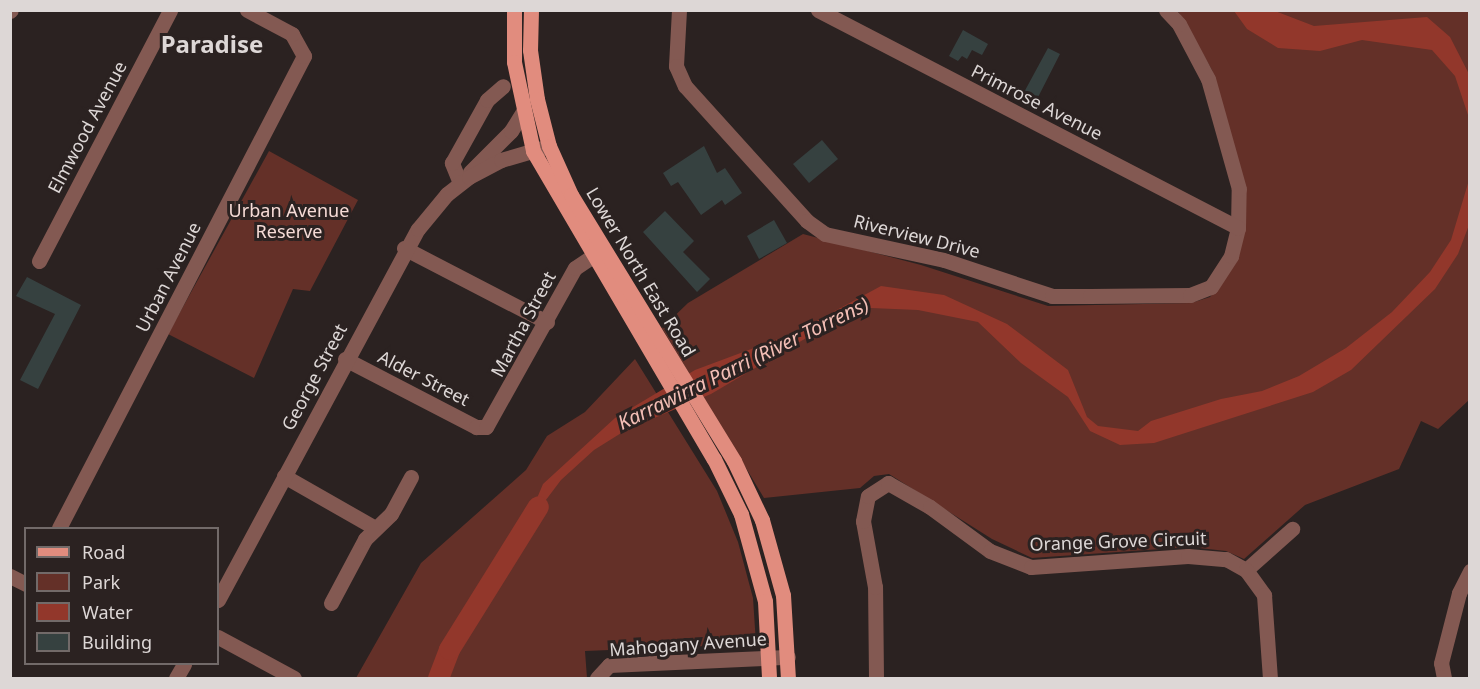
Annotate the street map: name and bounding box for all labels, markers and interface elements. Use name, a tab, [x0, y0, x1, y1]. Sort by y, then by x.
district label: Paradise	[161, 30, 263, 58]
street label: Elmwood Avenue	[43, 57, 131, 197]
street label: Primrose Avenue	[968, 60, 1106, 144]
street label: Lower North East Road	[582, 183, 700, 361]
park label: Urban Avenue Reserve	[229, 200, 349, 242]
street label: Riverview Drive	[852, 210, 982, 262]
street label: Urban Avenue	[131, 218, 205, 336]
street label: Martha Street	[486, 267, 560, 381]
water label: Karrawirra Parri (River Torrens)	[613, 292, 873, 434]
street label: George Street	[277, 320, 351, 434]
street label: Alder Street	[375, 346, 473, 410]
legend	[24, 527, 219, 665]
street label: Orange Grove Circuit	[1029, 527, 1207, 555]
text: Road	[82, 540, 125, 564]
text: Park	[82, 570, 120, 594]
text: Water	[82, 600, 133, 624]
street label: Mahogany Avenue	[609, 628, 767, 660]
text: Building	[82, 630, 152, 654]

